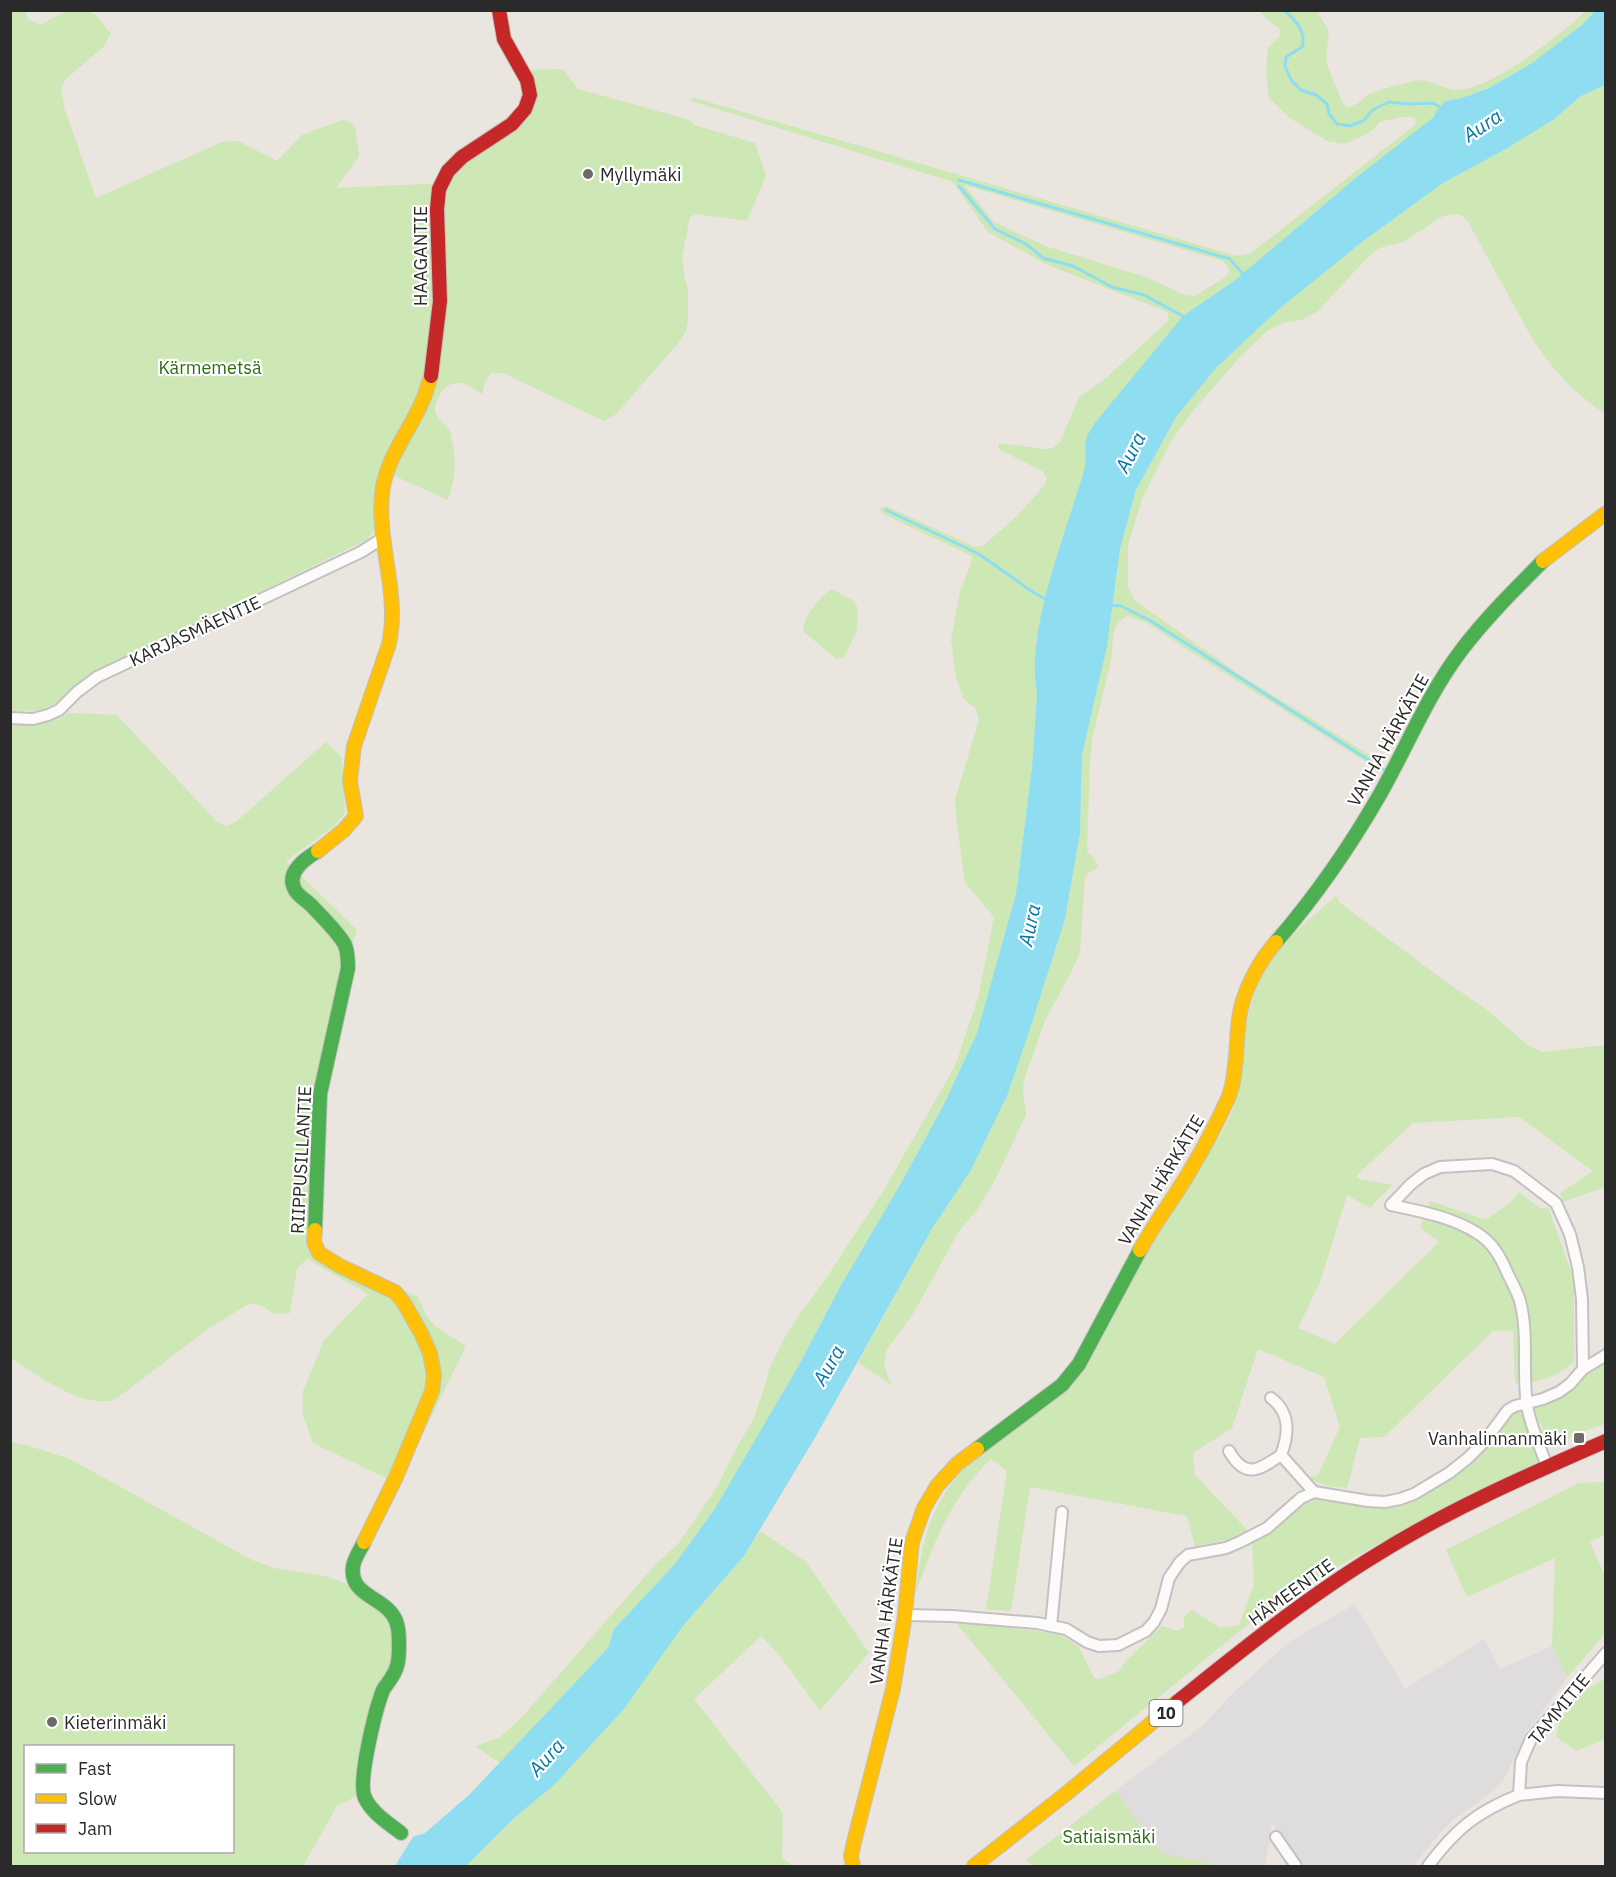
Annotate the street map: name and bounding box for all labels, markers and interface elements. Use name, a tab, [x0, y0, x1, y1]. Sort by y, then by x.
water label: Aura	[1456, 102, 1507, 149]
place label: Myllymäki	[600, 163, 681, 186]
marker: Myllymäki	[581, 167, 595, 181]
street label: HAAGANTIE	[409, 206, 432, 306]
park label: Kärmemetsä	[158, 356, 262, 379]
water label: Aura	[1108, 427, 1152, 478]
street label: KARJASMÄENTIE	[126, 590, 264, 672]
street label: VANHA HÄRKÄTIE	[1342, 670, 1434, 810]
water label: Aura	[1011, 902, 1047, 949]
street label: RIIPPUSILLANTIE	[286, 1085, 316, 1235]
street label: VANHA HÄRKÄTIE	[1113, 1110, 1209, 1250]
water label: Aura	[805, 1340, 850, 1391]
place label: Vanhalinnanmäki	[1428, 1427, 1567, 1450]
marker: Vanhalinnanmäki	[1572, 1431, 1586, 1445]
street label: VANHA HÄRKÄTIE	[864, 1536, 908, 1686]
street label: HÄMEENTIE	[1244, 1553, 1338, 1631]
street label: TAMMITIE	[1523, 1669, 1595, 1749]
road number: 10	[1150, 1700, 1182, 1726]
place label: Kieterinmäki	[64, 1711, 167, 1734]
marker: Kieterinmäki	[45, 1715, 59, 1729]
water label: Aura	[521, 1732, 570, 1782]
legend	[24, 1745, 234, 1853]
text: Fast	[78, 1757, 112, 1780]
text: Slow	[78, 1787, 117, 1810]
text: Jam	[78, 1817, 113, 1840]
park label: Satiaismäki	[1062, 1825, 1156, 1848]

